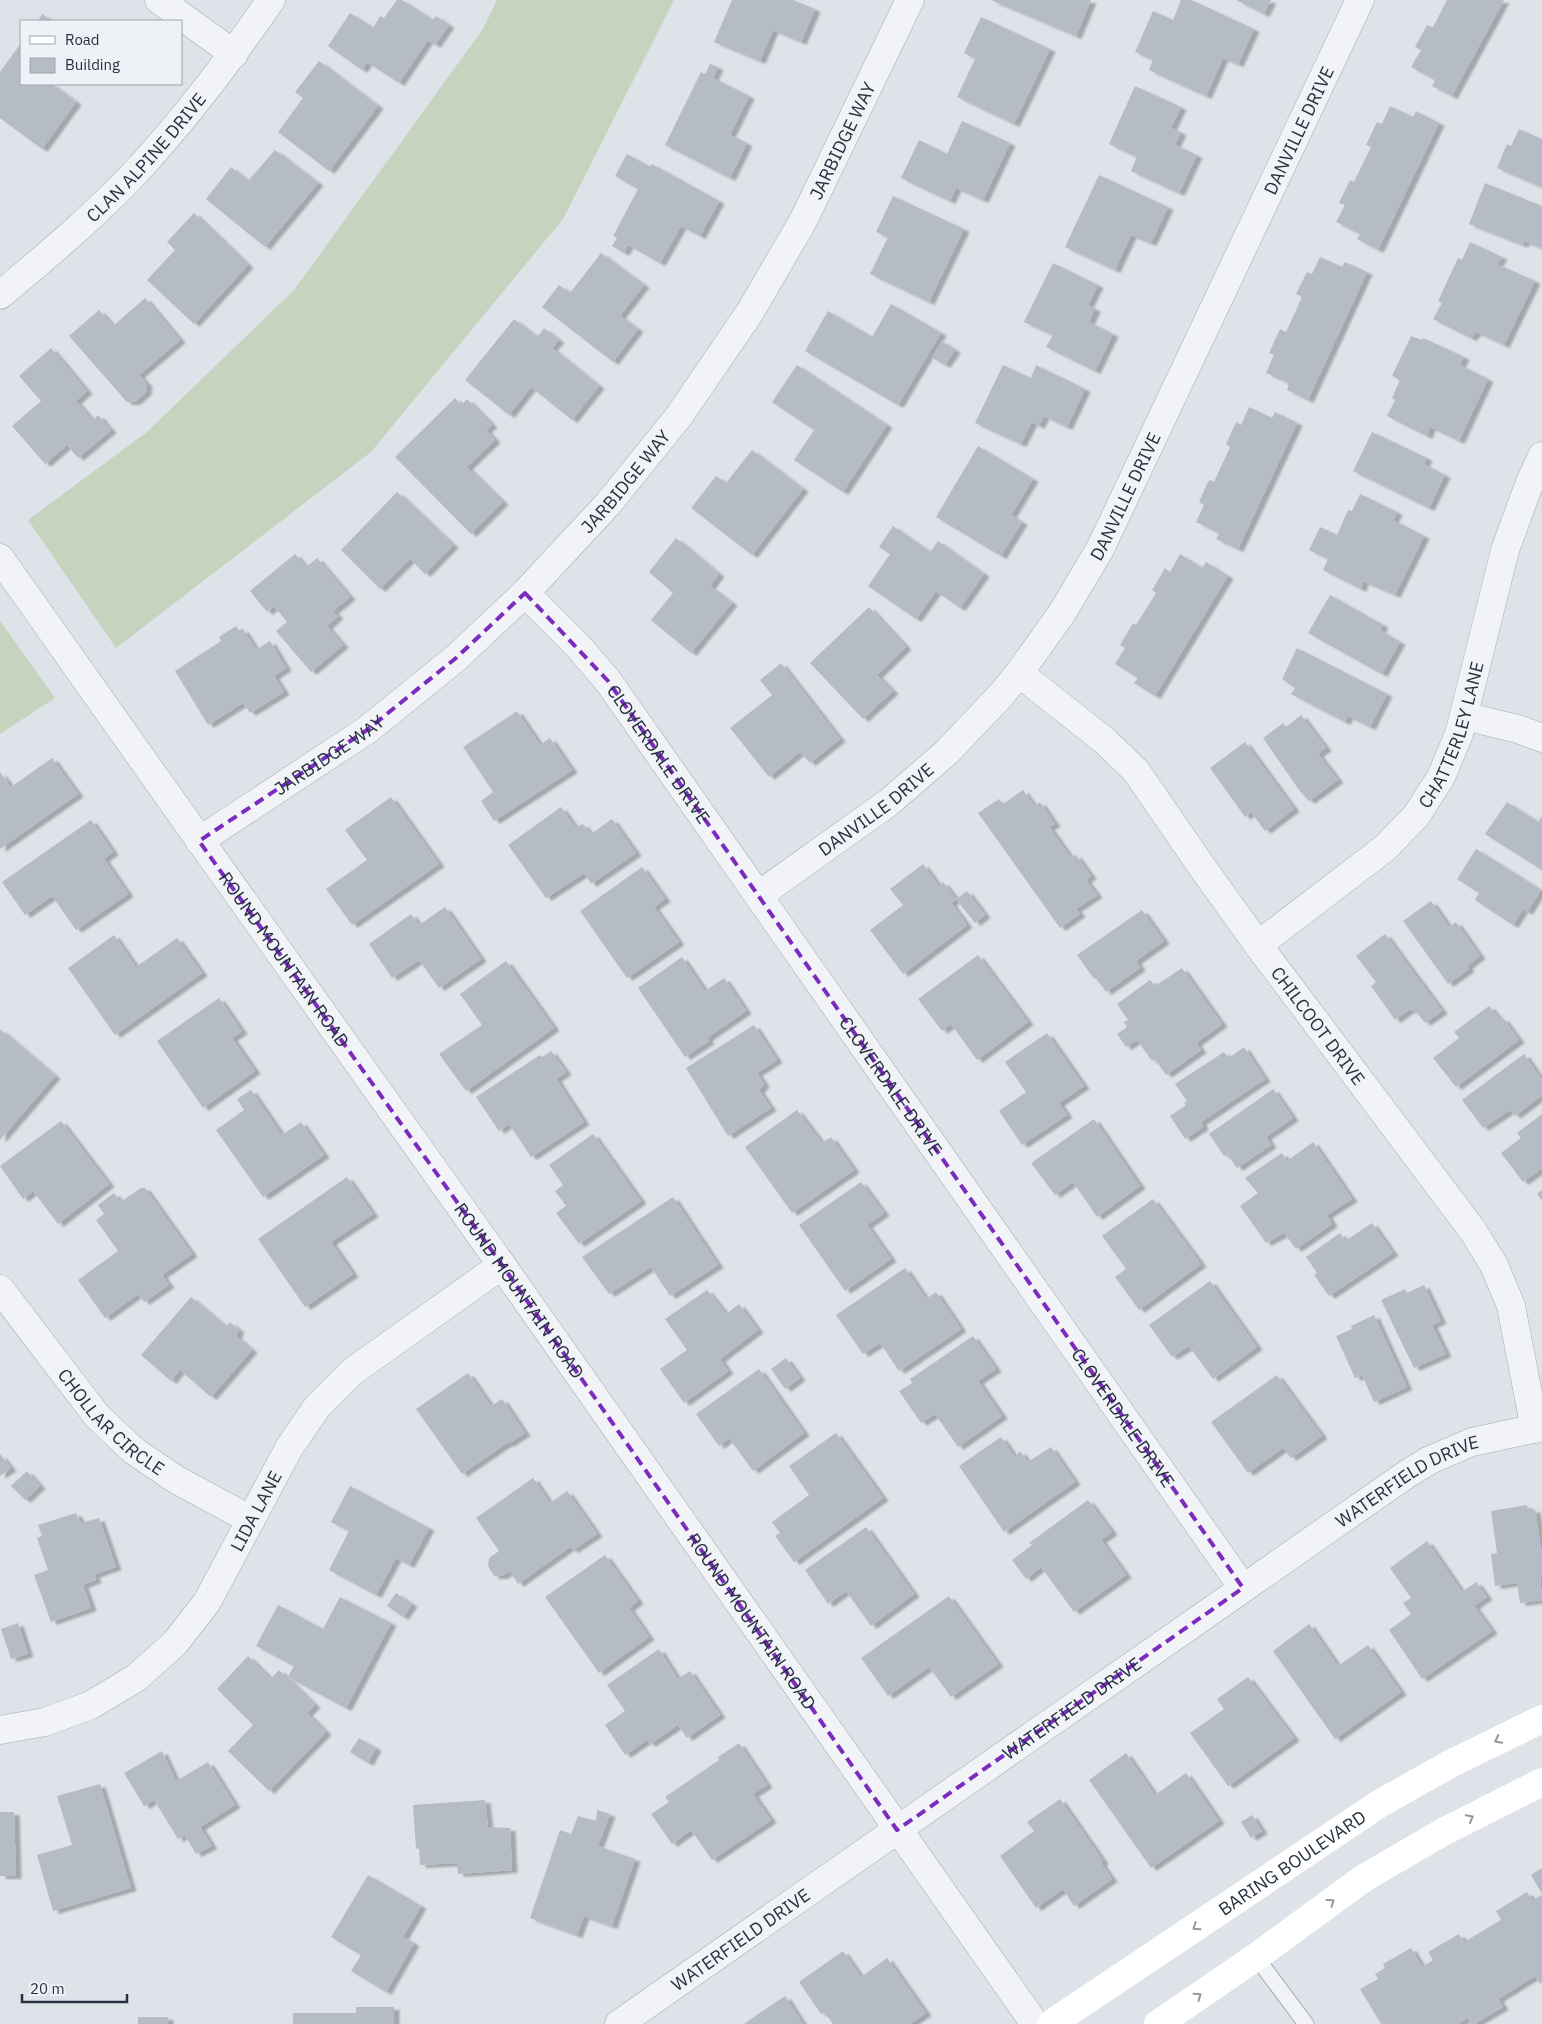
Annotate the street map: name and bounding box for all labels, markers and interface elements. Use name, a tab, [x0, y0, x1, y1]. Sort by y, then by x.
legend	[20, 20, 182, 85]
text: Road	[65, 30, 100, 49]
text: Building	[65, 55, 120, 74]
street label: DANVILLE DRIVE	[1258, 62, 1339, 198]
street label: JARBIDGE WAY	[804, 78, 880, 203]
street label: CLAN ALPINE DRIVE	[81, 88, 211, 227]
street label: JARBIDGE WAY	[576, 425, 675, 538]
street label: DANVILLE DRIVE	[1084, 428, 1165, 565]
street label: CHATTERLEY LANE	[1413, 659, 1488, 812]
street label: CLOVERDALE DRIVE	[602, 680, 716, 828]
street label: JARBIDGE WAY	[270, 709, 389, 800]
street label: DANVILLE DRIVE	[814, 758, 938, 861]
street label: ROUND MOUNTAIN ROAD	[214, 867, 355, 1051]
street label: CHILCOOT DRIVE	[1266, 962, 1371, 1089]
street label: CLOVERDALE DRIVE	[835, 1012, 948, 1160]
street label: ROUND MOUNTAIN ROAD	[450, 1198, 590, 1383]
street label: CLOVERDALE DRIVE	[1067, 1343, 1180, 1491]
street label: CHOLLAR CIRCLE	[53, 1364, 169, 1480]
street label: WATERFIELD DRIVE	[1331, 1429, 1481, 1532]
street label: LIDA LANE	[225, 1466, 286, 1555]
street label: ROUND MOUNTAIN ROAD	[682, 1528, 821, 1714]
street label: WATERFIELD DRIVE	[998, 1652, 1146, 1764]
one-way arrow	[1494, 1734, 1503, 1744]
street label: BARING BOULEVARD	[1214, 1805, 1370, 1920]
one-way arrow	[1464, 1814, 1473, 1824]
street label: WATERFIELD DRIVE	[667, 1883, 814, 1996]
one-way arrow	[1325, 1899, 1335, 1908]
one-way arrow	[1193, 1920, 1202, 1930]
scale bar	[22, 1972, 128, 2004]
text: 20 m	[30, 1979, 65, 1998]
one-way arrow	[1193, 1993, 1202, 2002]

